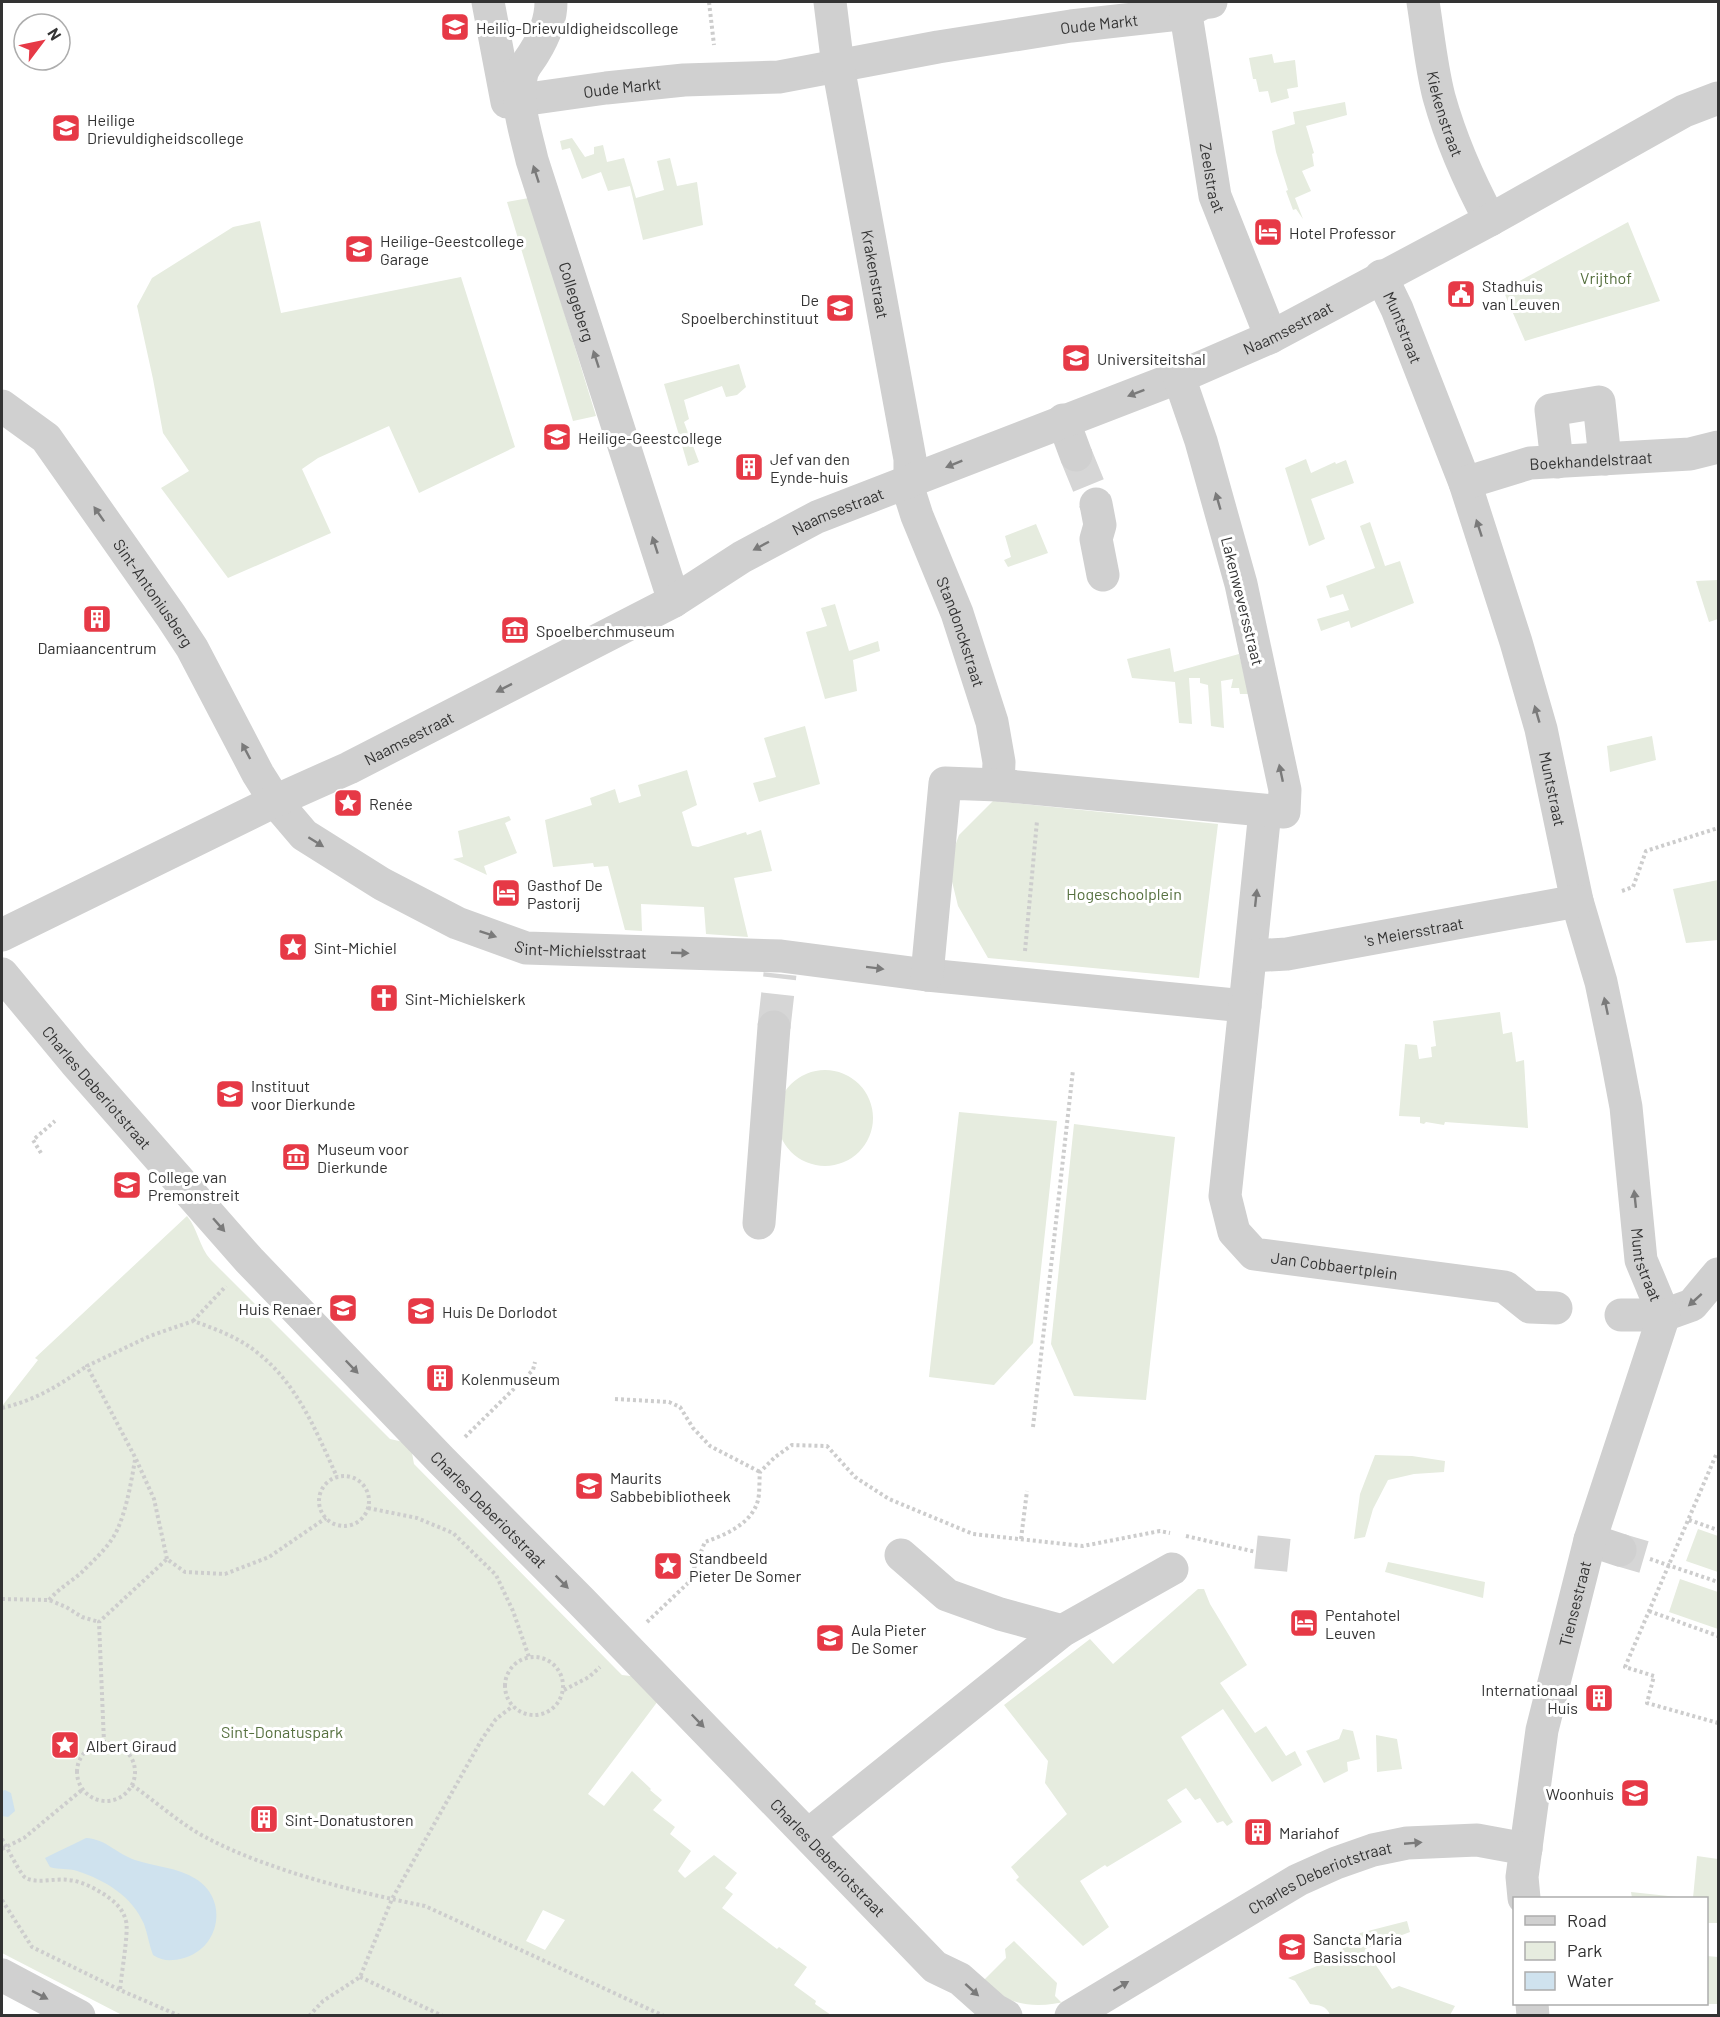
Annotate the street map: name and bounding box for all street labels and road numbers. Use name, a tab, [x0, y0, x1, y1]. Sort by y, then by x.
street label: Oude Markt	[1059, 9, 1139, 37]
street label: Kiekenstraat	[1424, 69, 1468, 159]
street label: Oude Markt	[582, 73, 662, 101]
street label: Zeelstraat	[1197, 141, 1230, 215]
street label: Krakenstraat	[859, 228, 894, 320]
street label: Collegeberg	[556, 259, 599, 344]
street label: Muntstraat	[1380, 288, 1427, 366]
street label: Naamsestraat	[1240, 297, 1335, 358]
street label: Boekhandelstraat	[1529, 447, 1653, 473]
street label: Naamsestraat	[788, 483, 886, 538]
street label: Sint-Antoniusberg	[110, 535, 198, 650]
street label: Lakenweversstraat	[1218, 535, 1268, 667]
street label: Standonckstraat	[933, 573, 990, 689]
street label: Naamsestraat	[361, 707, 456, 768]
street label: Muntstraat	[1536, 750, 1571, 828]
street label: 's Meiersstraat	[1363, 912, 1465, 949]
street label: Sint-Michielsstraat	[512, 935, 647, 961]
street label: Charles Deberiotstraat	[39, 1022, 156, 1152]
street label: Muntstraat	[1628, 1227, 1667, 1304]
street label: Jan Cobbaertplein	[1270, 1247, 1399, 1282]
street label: Charles Deberiotstraat	[428, 1447, 551, 1571]
street label: Tiensestraat	[1554, 1559, 1594, 1648]
street label: Charles Deberiotstraat	[767, 1794, 890, 1920]
street label: Charles Deberiotstraat	[1244, 1837, 1393, 1917]

